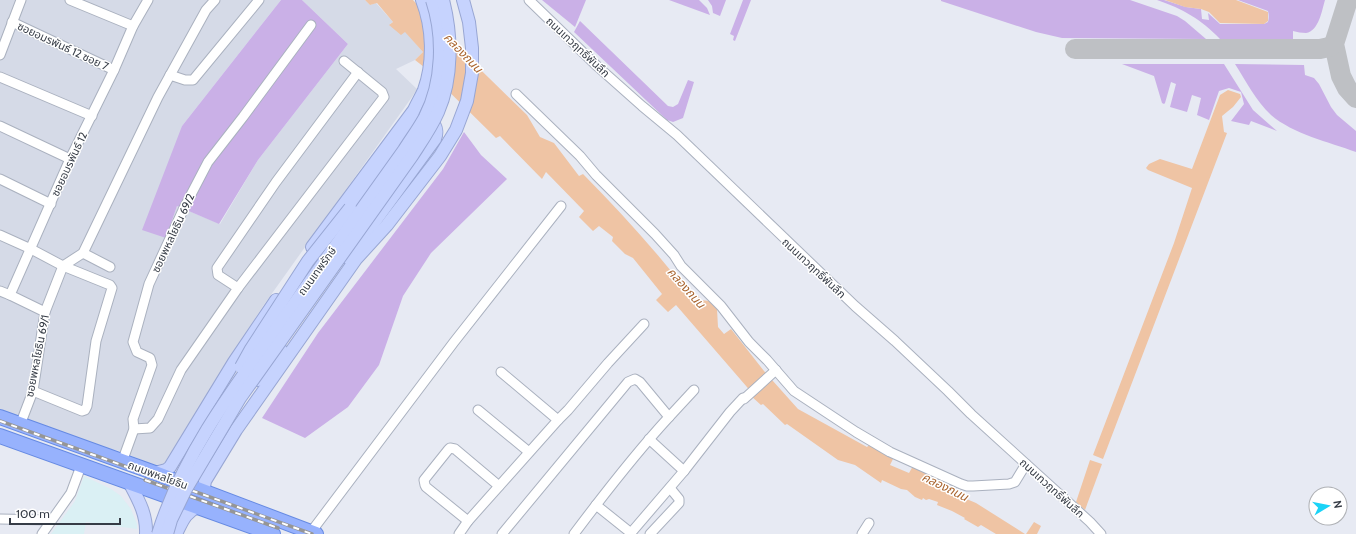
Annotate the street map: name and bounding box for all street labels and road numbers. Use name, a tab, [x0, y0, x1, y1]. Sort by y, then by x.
street label: ถนนเทวฤทธิ์พันลึก	[543, 14, 613, 80]
street label: ซอยอมรพันธ์ 12 ซอย 7	[15, 19, 111, 73]
street label: ซอยอมรพันธ์ 12	[48, 129, 90, 199]
street label: ซอยพหลโยธิน 69/2	[149, 191, 198, 275]
street label: ถนนเทวฤทธิ์พันลึก	[779, 235, 849, 301]
street label: ถนนเทพรักษ์	[295, 244, 339, 298]
street label: ซอยพหลโยธิน 69/1	[22, 314, 52, 398]
street label: ถนนเทวฤทธิ์พันลึก	[1017, 455, 1087, 521]
street label: ถนนพหลโยธิน	[126, 458, 190, 492]

